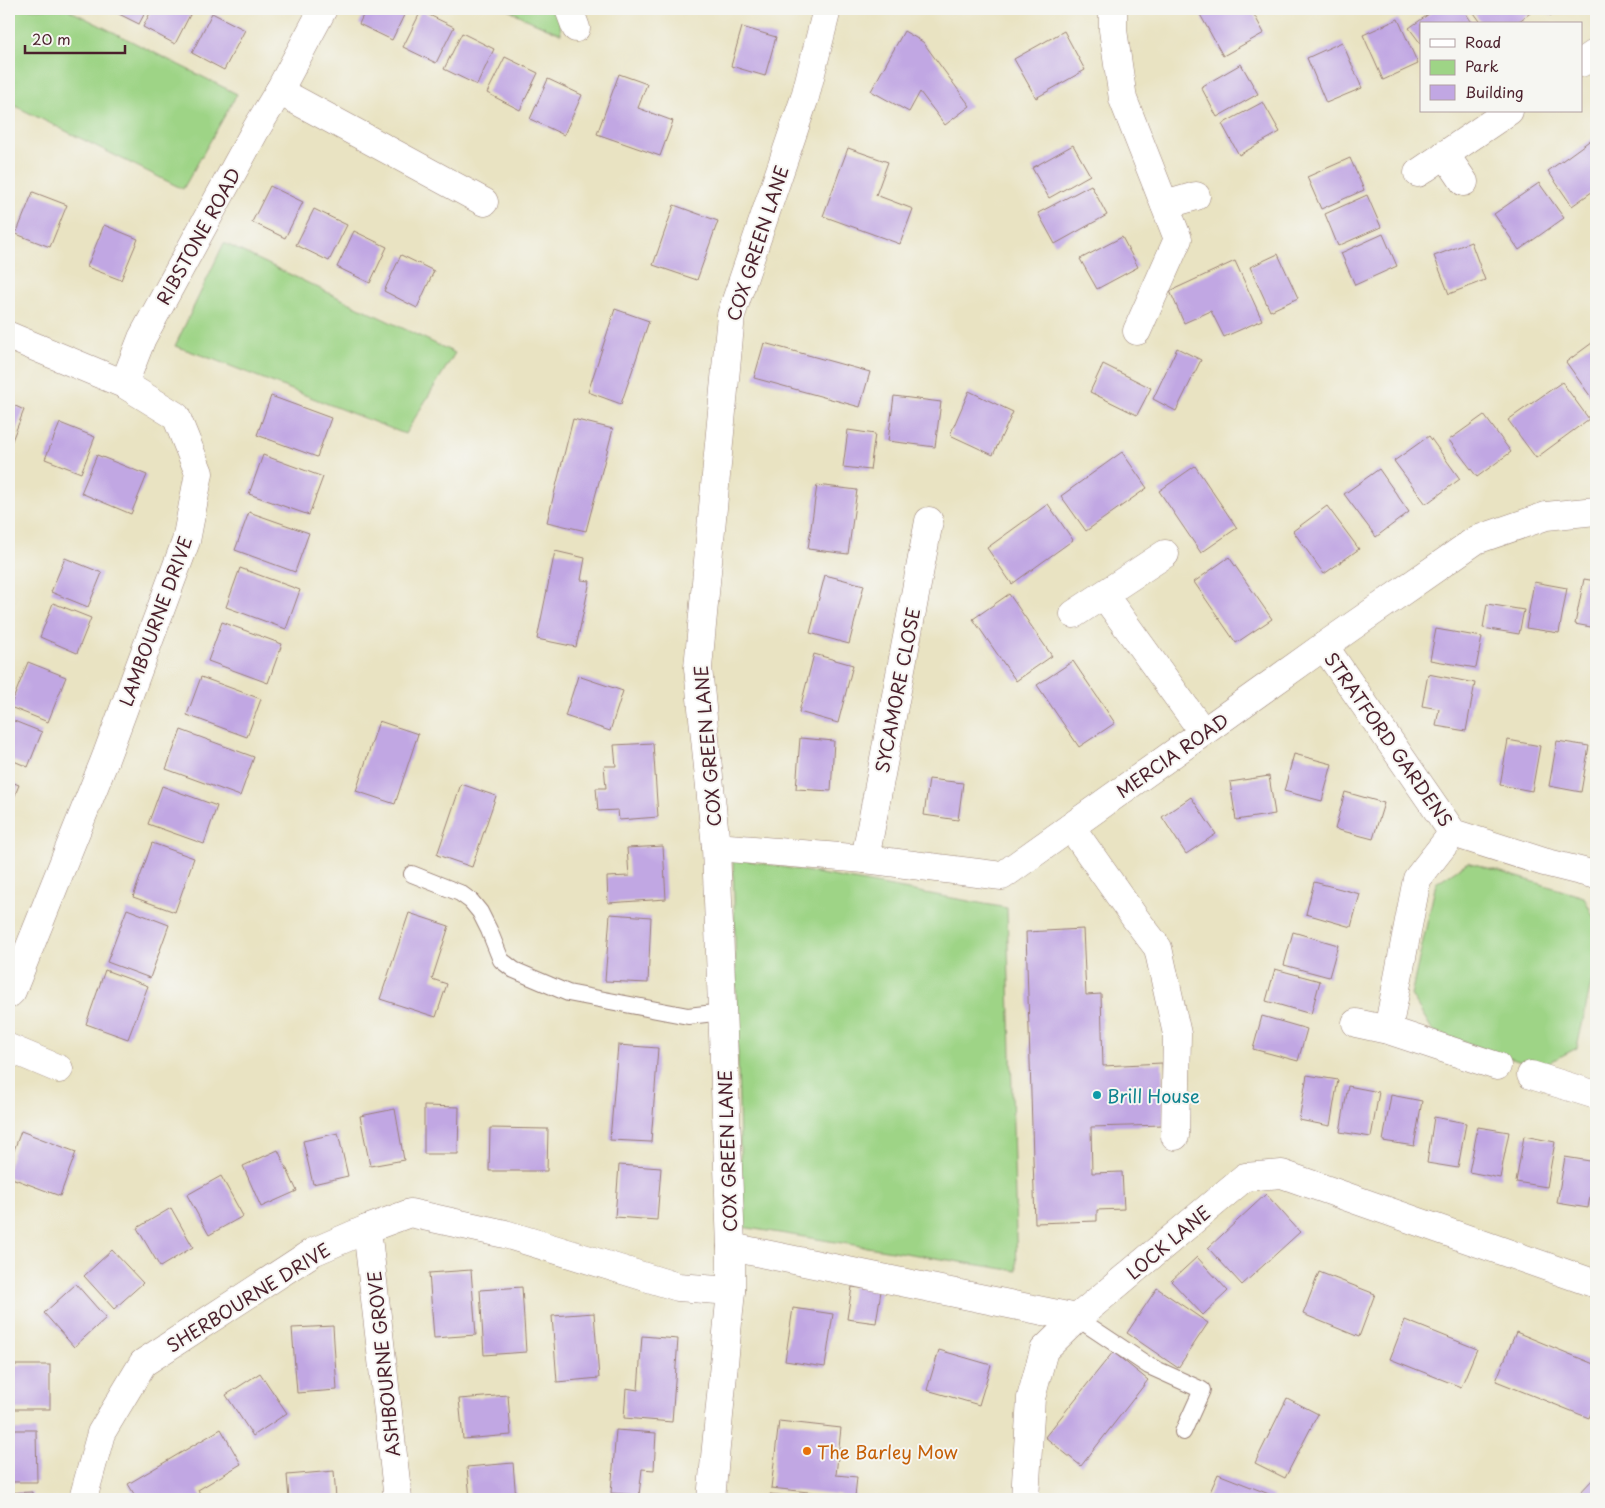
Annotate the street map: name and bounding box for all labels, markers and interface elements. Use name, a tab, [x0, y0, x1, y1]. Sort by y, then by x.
scale bar	[25, 22, 125, 54]
legend	[1420, 22, 1582, 112]
text: 20 m	[32, 27, 71, 50]
text: Road	[1465, 30, 1501, 53]
text: Park	[1465, 54, 1499, 77]
text: Building	[1465, 80, 1524, 103]
street label: COX GREEN LANE	[719, 162, 795, 324]
street label: RIBSTONE ROAD	[149, 163, 247, 309]
street label: LAMBOURNE DRIVE	[112, 532, 198, 710]
street label: SYCAMORE CLOSE	[868, 605, 926, 775]
street label: STRATFORD GARDENS	[1318, 646, 1460, 832]
street label: COX GREEN LANE	[686, 664, 728, 828]
street label: MERCIA ROAD	[1110, 706, 1234, 804]
street label: COX GREEN LANE	[711, 1070, 743, 1232]
place label: Brill House	[1107, 1082, 1200, 1109]
marker: Brill House	[1091, 1089, 1103, 1101]
street label: LOCK LANE	[1120, 1199, 1216, 1285]
street label: SHERBOURNE DRIVE	[161, 1236, 335, 1358]
street label: ASHBOURNE GROVE	[360, 1270, 406, 1458]
place label: The Barley Mow	[817, 1438, 958, 1465]
marker: The Barley Mow	[801, 1445, 813, 1457]

